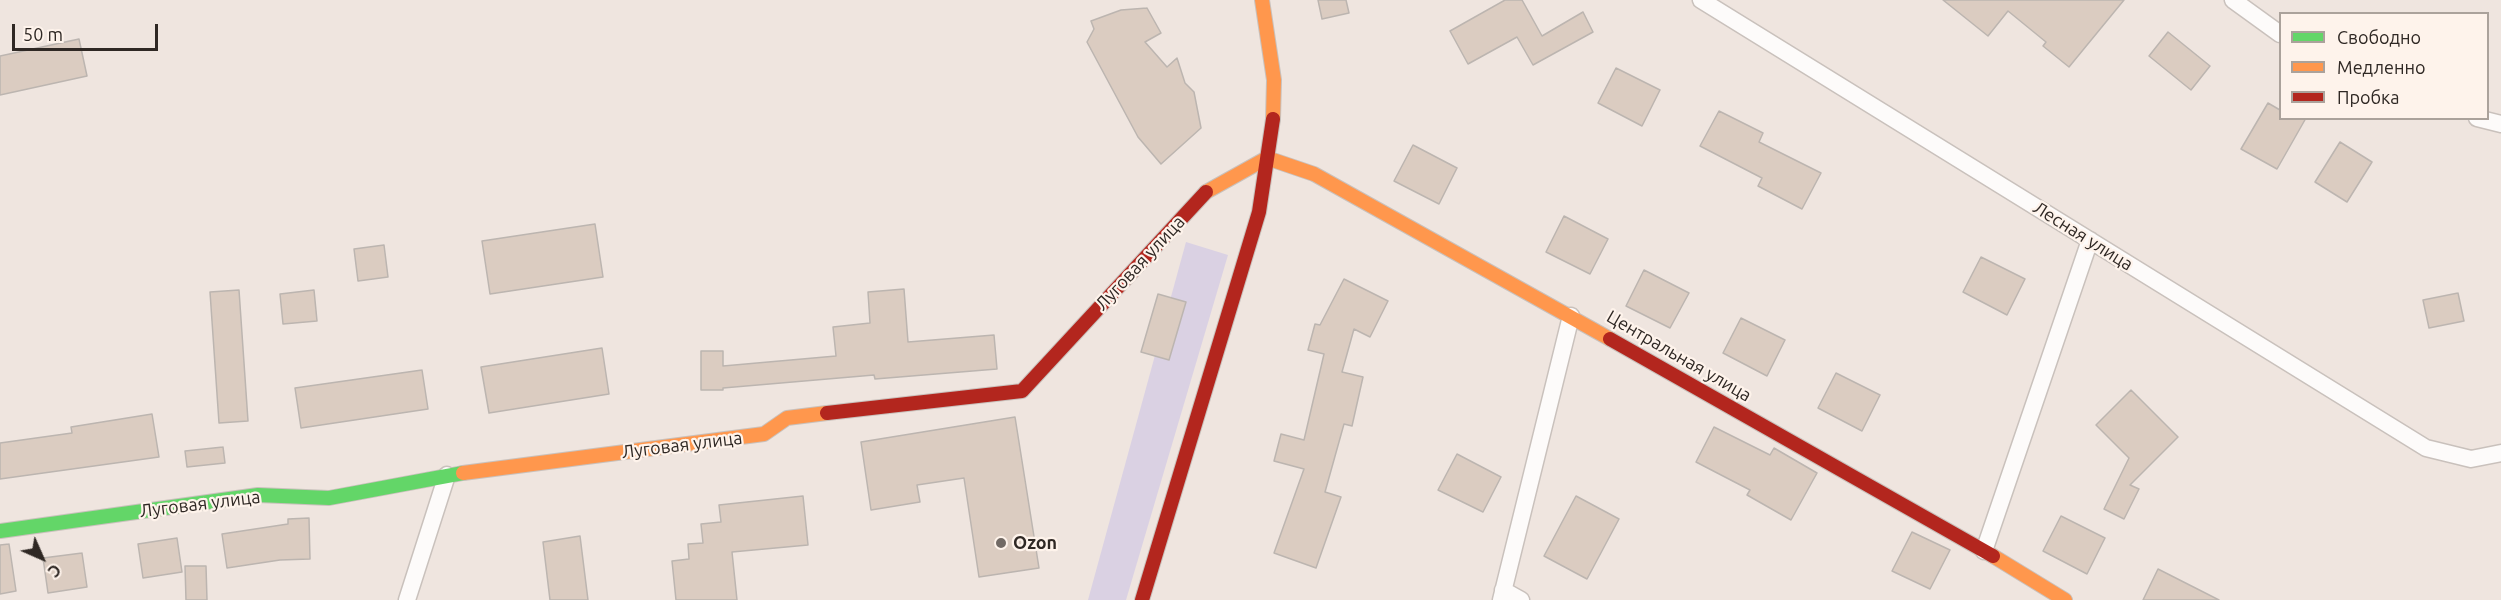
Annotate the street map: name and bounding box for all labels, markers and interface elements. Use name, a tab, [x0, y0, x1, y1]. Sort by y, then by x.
scale bar	[15, 12, 160, 50]
legend	[2279, 12, 2489, 120]
text: 50 m	[23, 24, 63, 44]
text: Свободно	[2337, 27, 2421, 47]
text: Медленно	[2337, 57, 2426, 77]
text: Пробка	[2337, 87, 2400, 107]
street label: Лесная улица	[2029, 197, 2137, 275]
street label: Луговая улица	[1091, 211, 1189, 315]
street label: Центральная улица	[1603, 306, 1755, 406]
street label: Луговая улица	[621, 427, 743, 463]
street label: Луговая улица	[139, 486, 261, 522]
north arrow	[12, 528, 72, 588]
place label: Ozon	[1013, 532, 1057, 554]
marker: Ozon	[994, 536, 1008, 550]
text: С	[45, 561, 65, 581]

